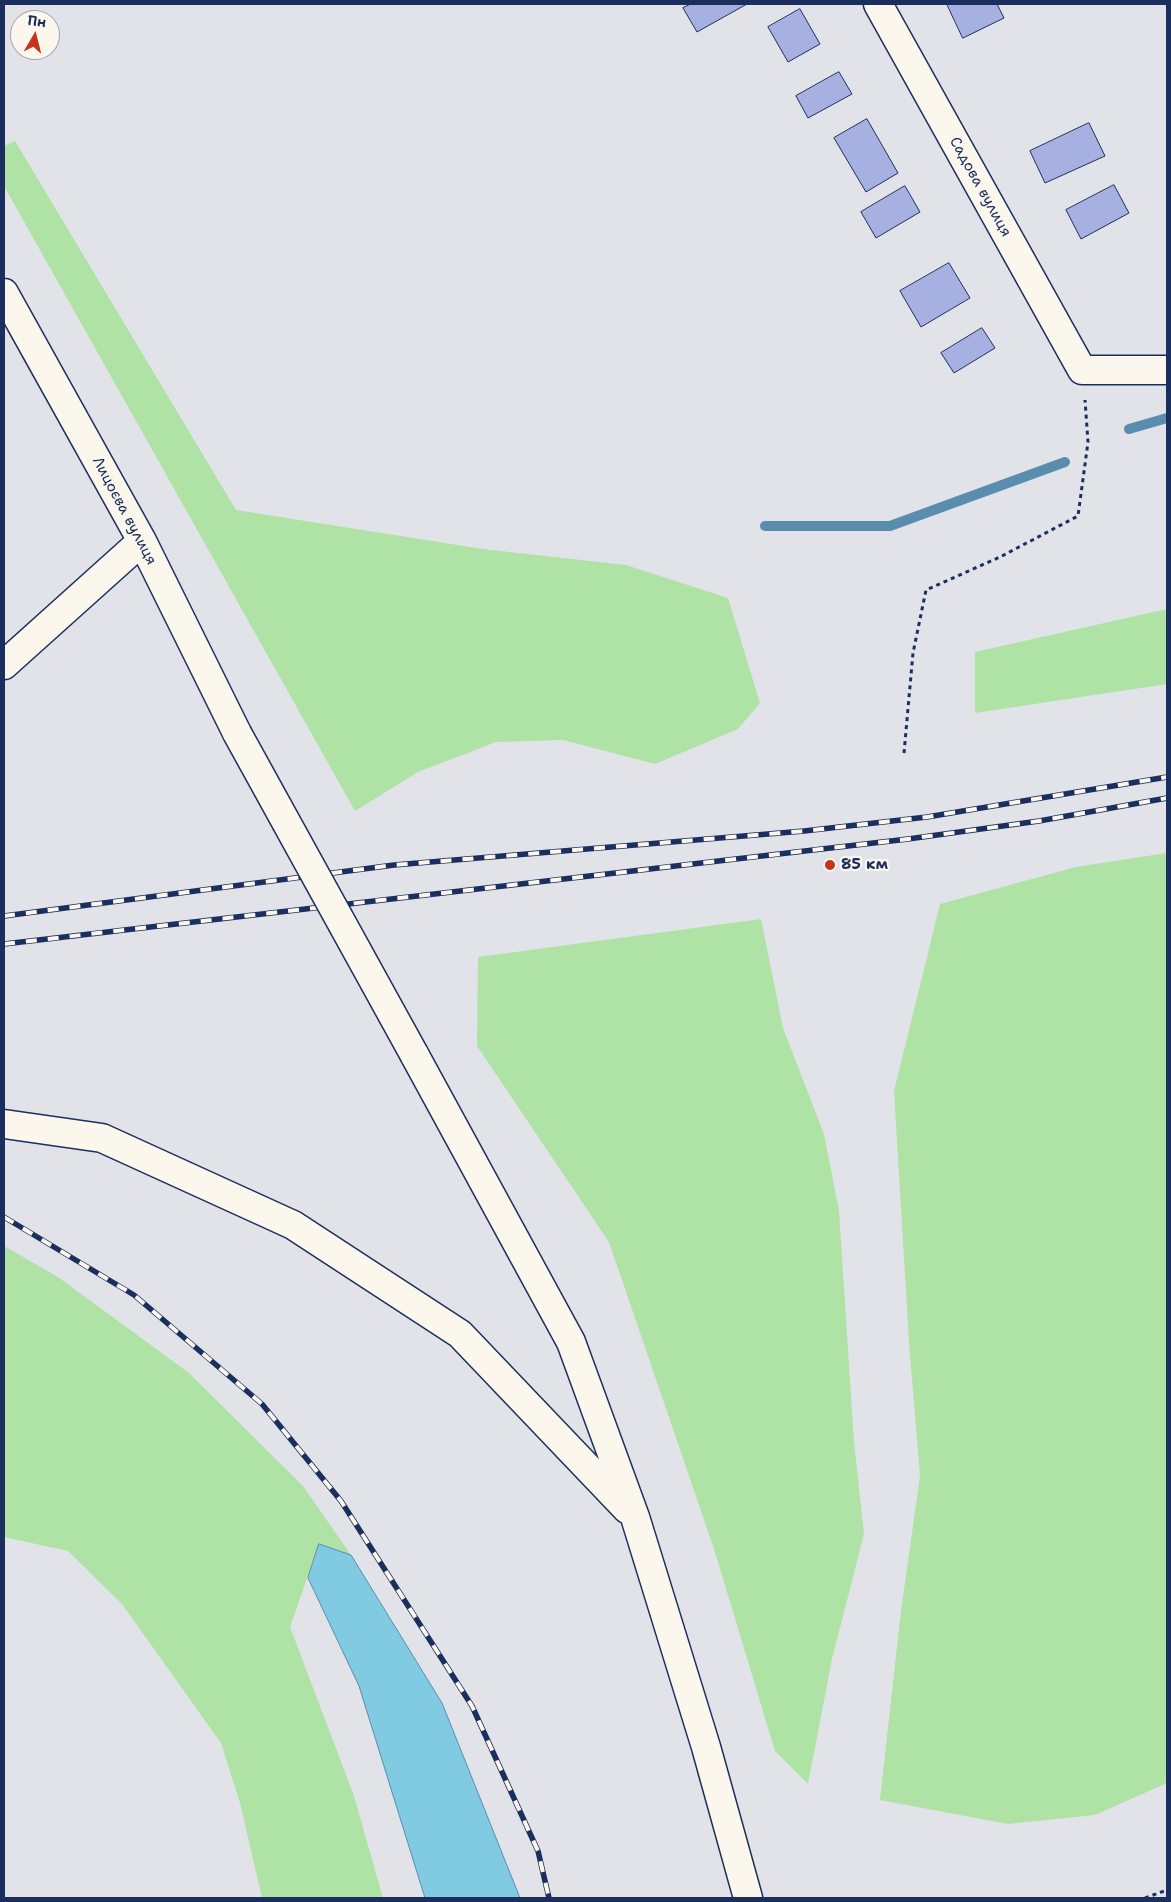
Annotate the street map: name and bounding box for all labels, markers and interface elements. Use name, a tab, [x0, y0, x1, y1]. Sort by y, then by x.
north arrow	[10, 10, 60, 60]
text: Пн	[27, 11, 47, 31]
street label: Садова вулиця	[945, 134, 1015, 240]
street label: Лицоєва вулиця	[88, 454, 160, 568]
place label: 85 км	[841, 856, 888, 874]
marker: 85 км	[823, 858, 837, 872]

